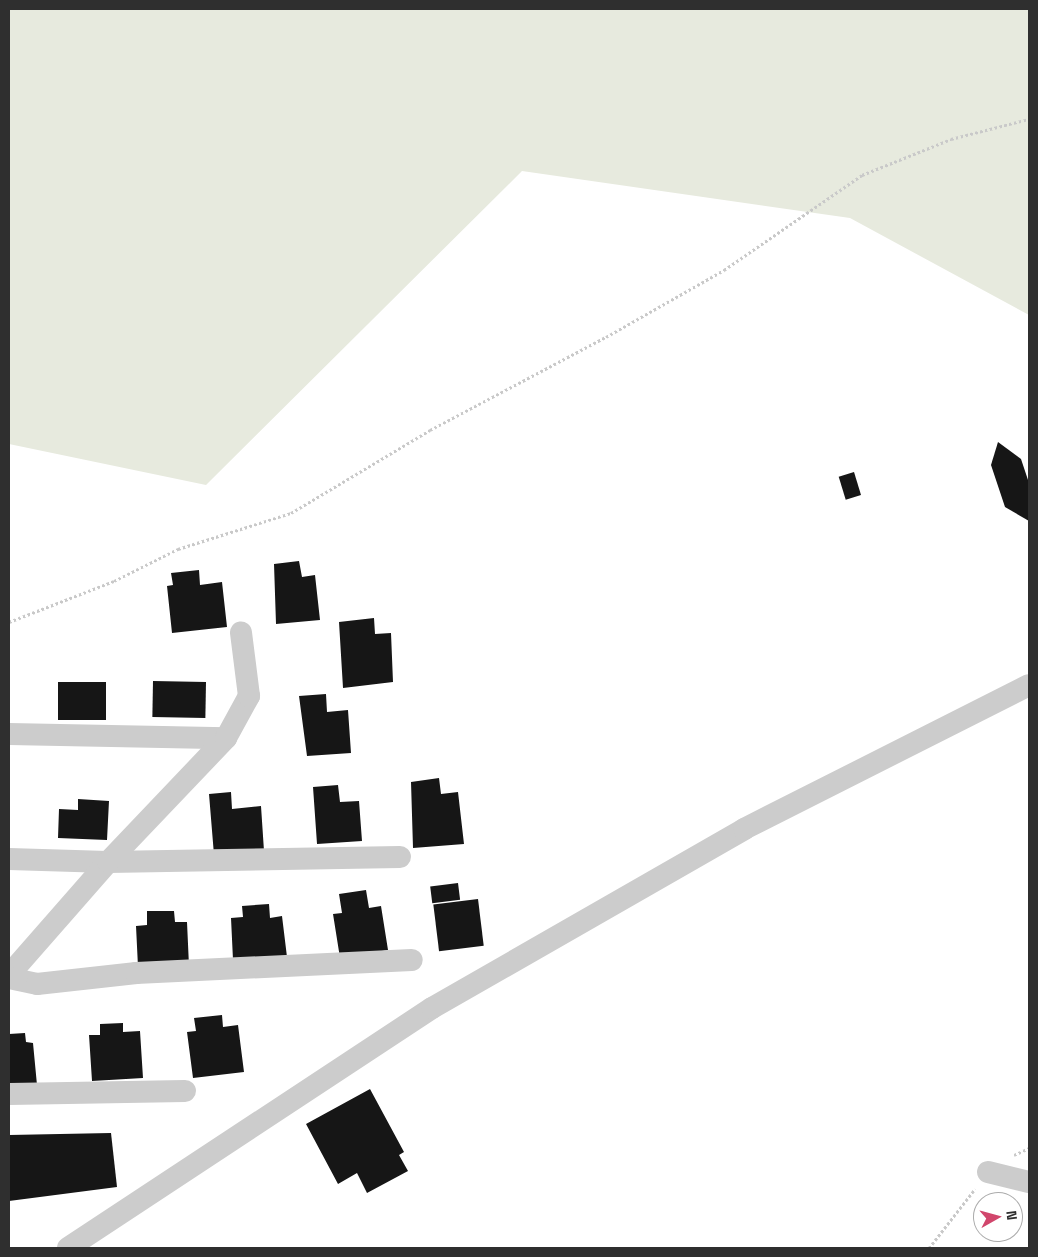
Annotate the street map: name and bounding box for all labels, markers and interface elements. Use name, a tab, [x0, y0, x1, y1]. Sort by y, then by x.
north arrow	[973, 1192, 1023, 1242]
text: N	[1002, 1210, 1021, 1221]

